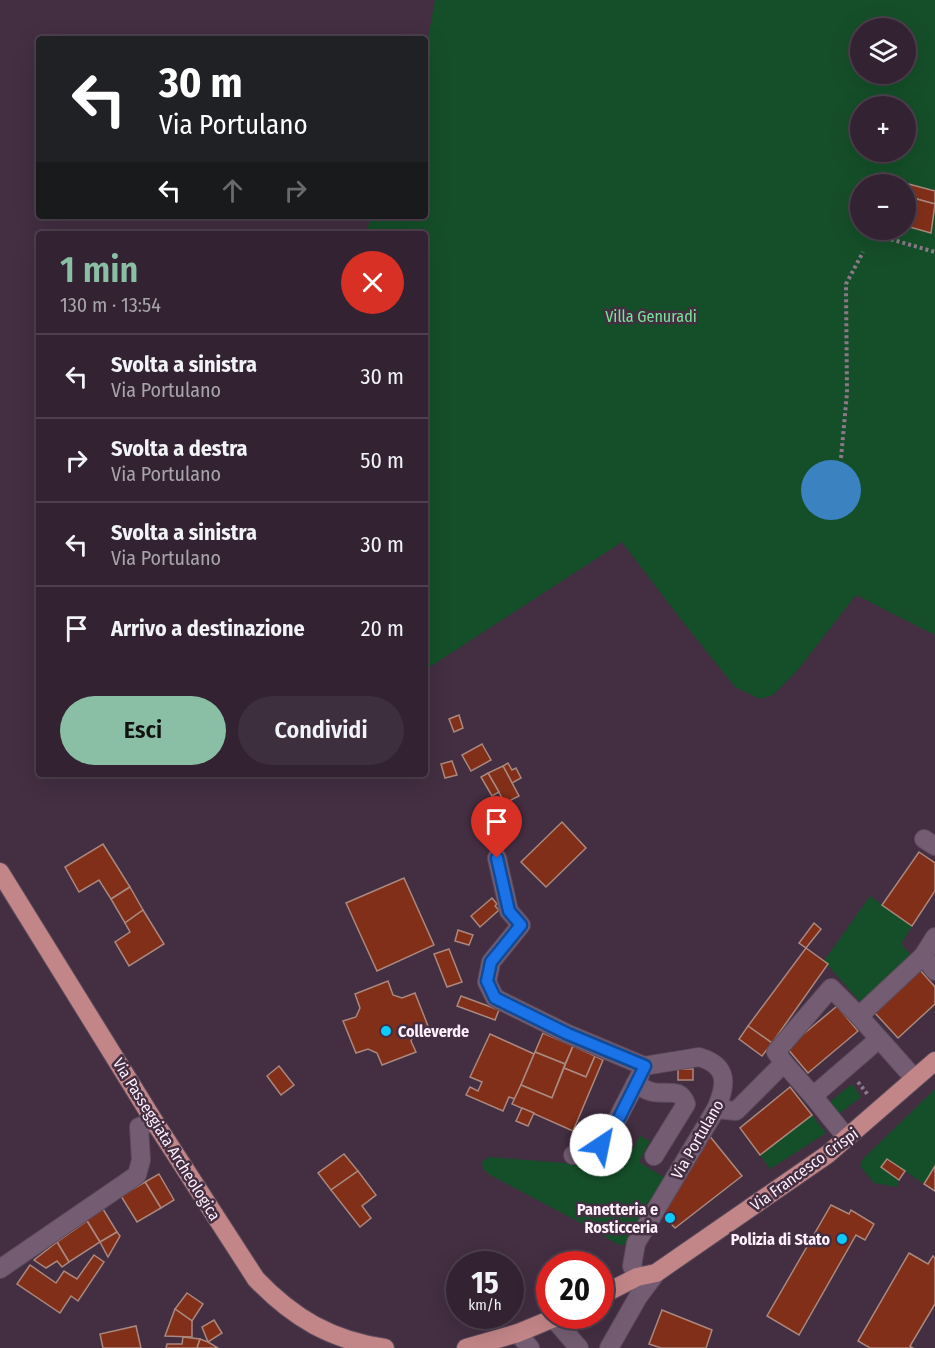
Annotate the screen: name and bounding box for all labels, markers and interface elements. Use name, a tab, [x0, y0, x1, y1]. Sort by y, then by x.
map controls	[850, 18, 916, 240]
button: layers	[850, 18, 916, 84]
text: 30 m	[159, 58, 243, 108]
icon: left	[60, 60, 138, 138]
button: +	[850, 96, 916, 162]
text: Via Portulano	[159, 109, 308, 141]
icon: left	[153, 174, 186, 207]
icon: ahead	[216, 174, 249, 207]
icon: right	[279, 174, 312, 207]
button: −	[850, 174, 916, 240]
text: 1 min	[60, 248, 138, 292]
button: close	[341, 251, 404, 314]
text: 130 m · 13:54	[60, 293, 161, 317]
park label: Villa Genuradi	[605, 307, 697, 326]
text: Svolta a sinistra	[111, 351, 257, 378]
icon: left	[60, 360, 93, 393]
text: 30 m	[361, 363, 404, 390]
text: Via Portulano	[111, 378, 221, 402]
text: Svolta a destra	[111, 435, 248, 462]
icon: right	[60, 444, 93, 477]
text: 50 m	[360, 447, 404, 474]
text: Via Portulano	[111, 462, 221, 486]
text: Svolta a sinistra	[111, 519, 257, 546]
icon: left	[60, 528, 93, 561]
text: 30 m	[361, 531, 404, 558]
text: Via Portulano	[111, 546, 221, 570]
icon: arrive	[60, 612, 93, 645]
text: Arrivo a destinazione	[111, 615, 305, 642]
text: 20 m	[361, 615, 404, 642]
button: Esci	[60, 696, 226, 765]
button: Condividi	[238, 696, 404, 765]
pin	[471, 796, 522, 858]
icon: arrive	[480, 805, 513, 838]
place label: Colleverde	[398, 1022, 469, 1041]
marker: Colleverde	[379, 1024, 393, 1038]
street label: Via Passeggiata Archeologica	[109, 1055, 224, 1224]
street label: Via Portulano	[667, 1096, 728, 1182]
position arrow	[569, 1113, 633, 1177]
street label: Via Francesco Crispi	[747, 1124, 862, 1215]
place label: Panetteria e Rosticceria	[577, 1200, 658, 1237]
marker: Panetteria e Rosticceria	[663, 1211, 677, 1225]
place label: Polizia di Stato	[731, 1230, 830, 1249]
marker: Polizia di Stato	[835, 1232, 849, 1246]
speed limit sign: 20	[536, 1251, 614, 1329]
text: 15	[471, 1265, 499, 1301]
text: km/h	[468, 1296, 502, 1314]

